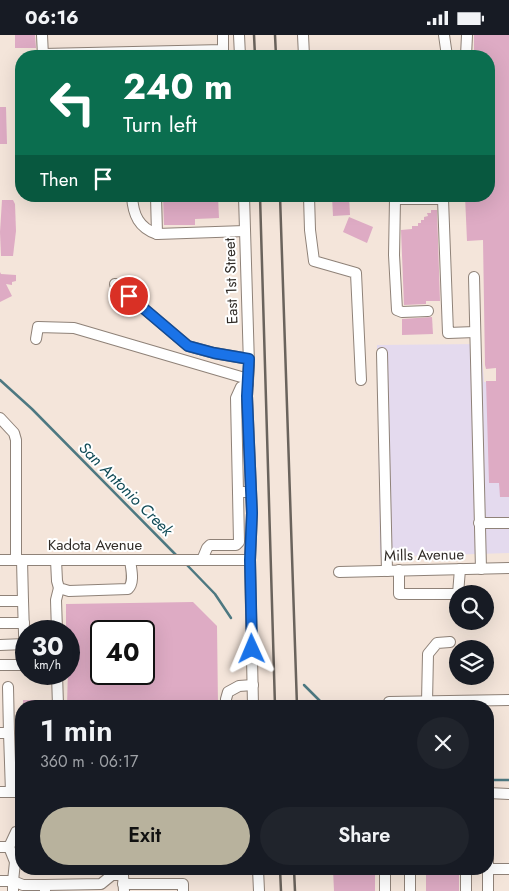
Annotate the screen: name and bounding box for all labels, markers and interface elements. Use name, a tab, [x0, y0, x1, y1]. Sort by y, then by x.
text: 06:16	[25, 4, 79, 31]
text: 240 m	[123, 62, 233, 112]
icon: left	[40, 70, 105, 135]
text: Turn left	[123, 108, 197, 140]
icon: arrive	[89, 165, 117, 193]
text: Then	[40, 166, 79, 193]
street label: East 1st Street	[218, 237, 243, 325]
pin	[108, 275, 150, 317]
icon: arrive	[115, 282, 143, 310]
water label: San Antonio Creek	[74, 437, 179, 542]
street label: Kadota Avenue	[48, 534, 143, 556]
street label: Mills Avenue	[384, 543, 465, 567]
map controls	[449, 585, 494, 685]
button: search	[449, 585, 494, 630]
speed limit sign: 40	[90, 620, 155, 685]
position arrow	[225, 622, 277, 674]
text: 30	[31, 628, 64, 664]
button: layers	[449, 640, 494, 685]
text: km/h	[34, 656, 61, 674]
text: 1 min	[40, 709, 113, 752]
button: close	[417, 717, 469, 769]
text: 360 m · 06:17	[40, 750, 138, 773]
button: Exit	[40, 807, 250, 865]
button: Share	[260, 807, 469, 865]

